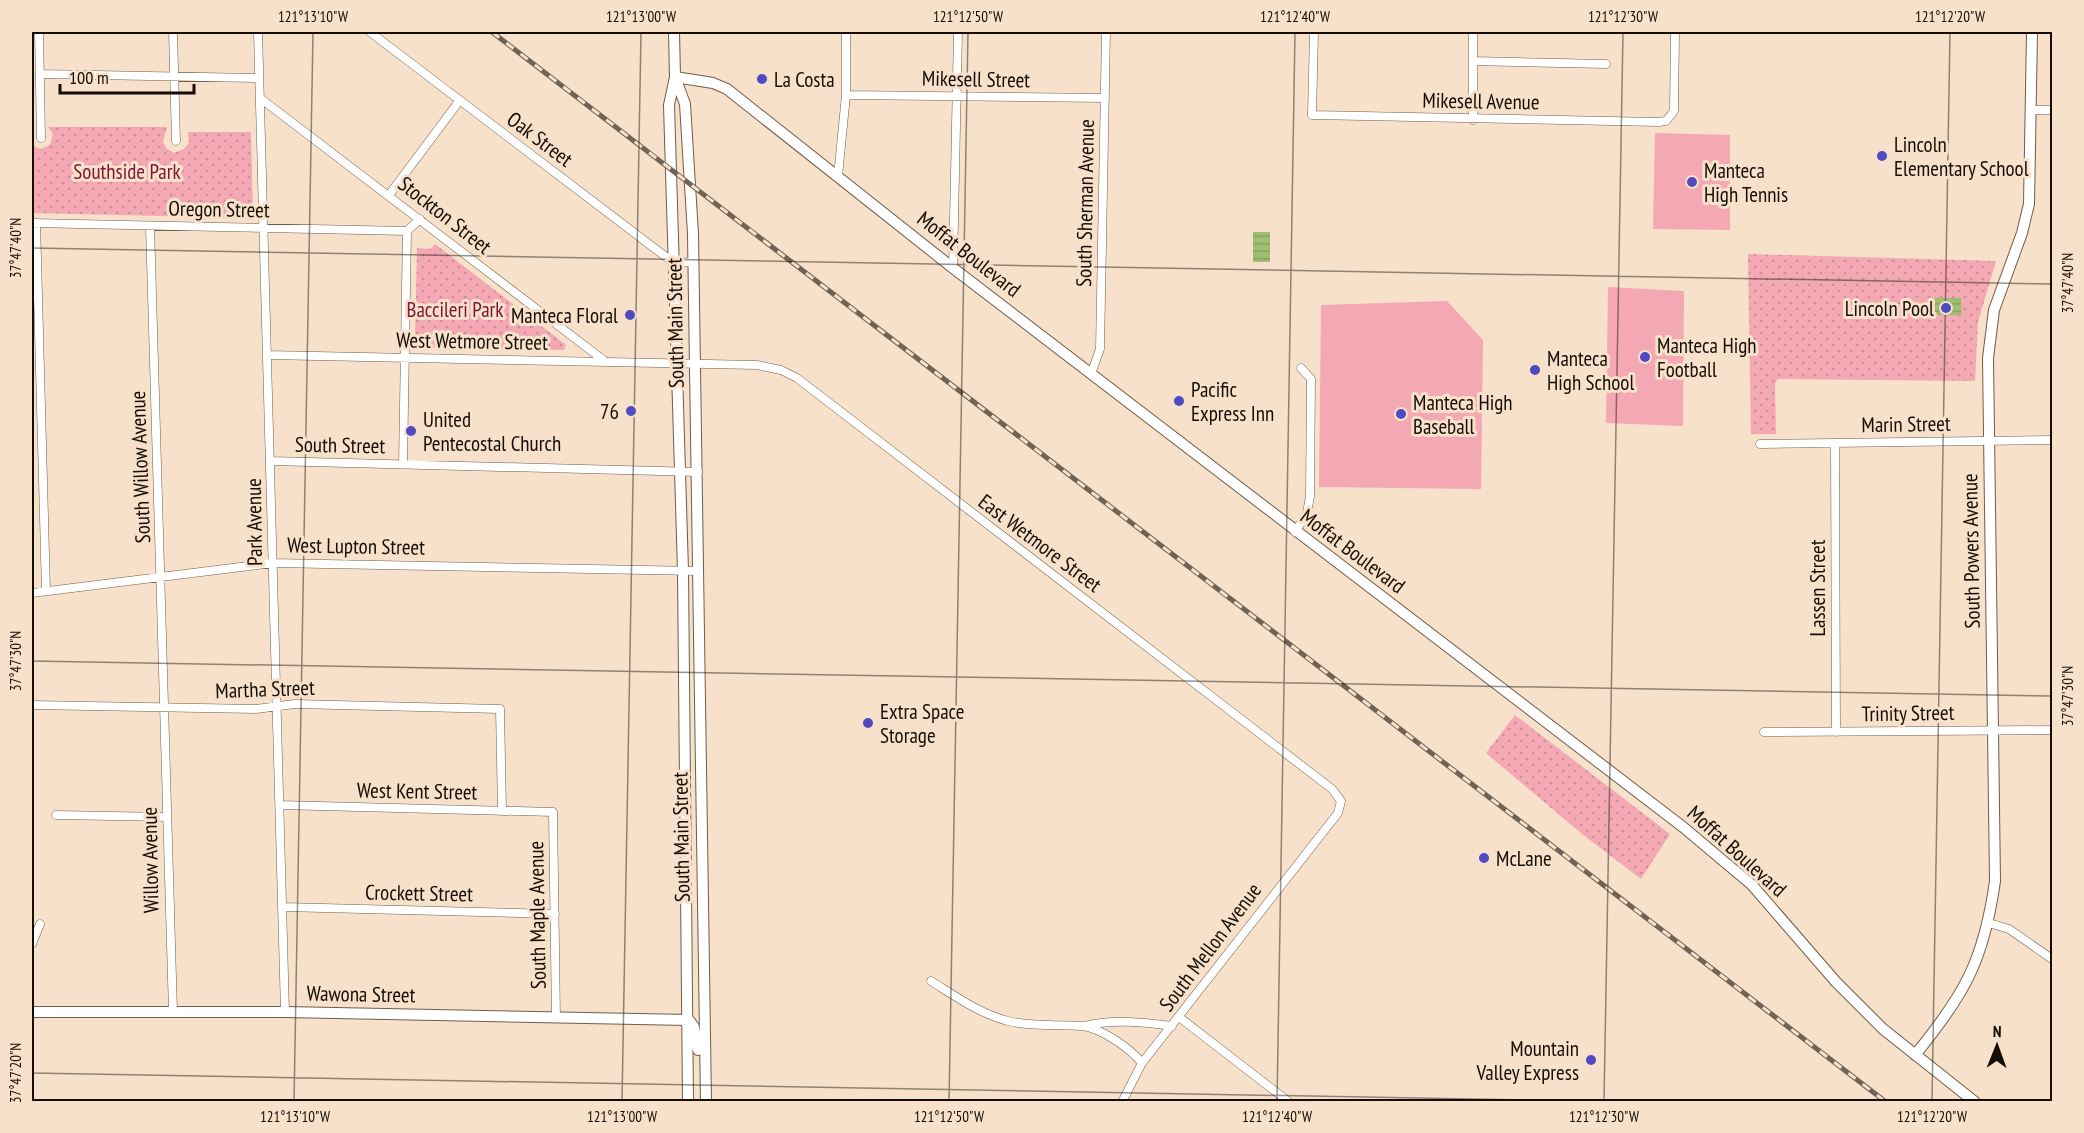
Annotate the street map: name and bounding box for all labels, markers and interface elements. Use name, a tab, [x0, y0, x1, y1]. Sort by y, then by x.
text: 121°13'10"W	[278, 7, 348, 26]
text: 121°13'00"W	[606, 7, 676, 26]
text: 121°12'50"W	[933, 7, 1003, 26]
text: 121°12'40"W	[1260, 7, 1330, 26]
text: 121°12'30"W	[1588, 7, 1658, 26]
text: 121°12'20"W	[1915, 7, 1985, 26]
scale bar	[60, 57, 194, 95]
street label: Mikesell Street	[922, 65, 1030, 93]
text: 100 m	[69, 66, 109, 89]
place label: La Costa	[774, 66, 835, 93]
marker: La Costa	[755, 72, 769, 86]
street label: Mikesell Avenue	[1422, 86, 1540, 116]
street label: Oak Street	[502, 105, 578, 173]
street label: South Sherman Avenue	[1070, 119, 1100, 287]
place label: Lincoln Elementary School	[1894, 131, 2029, 182]
marker: Lincoln Elementary School	[1875, 149, 1889, 163]
place label: Manteca High Tennis	[1704, 157, 1788, 208]
park label: Southside Park	[73, 158, 181, 185]
street label: Stockton Street	[393, 170, 497, 260]
marker: Manteca High Tennis	[1685, 175, 1699, 189]
street label: Oregon Street	[168, 195, 270, 223]
street label: Moffat Boulevard	[912, 205, 1026, 303]
text: 37°47'40"N	[6, 218, 25, 278]
text: 37°47'40"N	[2058, 253, 2077, 313]
street label: South Main Street	[660, 257, 690, 388]
place label: Lincoln Pool	[1845, 295, 1934, 322]
park label: Baccileri Park	[407, 296, 503, 323]
marker: Lincoln Pool	[1939, 301, 1953, 315]
place label: Manteca Floral	[511, 302, 618, 329]
marker: Manteca Floral	[623, 308, 637, 322]
street label: West Wetmore Street	[396, 326, 548, 356]
place label: Manteca High Football	[1657, 332, 1757, 383]
place label: Manteca High School	[1547, 345, 1634, 396]
marker: Manteca High Football	[1638, 350, 1652, 364]
marker: Manteca High School	[1528, 363, 1542, 377]
place label: Pacific Express Inn	[1191, 376, 1274, 427]
place label: Manteca High Baseball	[1413, 389, 1513, 440]
street label: South Willow Avenue	[124, 390, 156, 544]
marker: Pacific Express Inn	[1172, 394, 1186, 408]
place label: 76	[600, 398, 619, 425]
marker: 76	[624, 404, 638, 418]
place label: United Pentecostal Church	[423, 406, 561, 457]
marker: Manteca High Baseball	[1394, 407, 1408, 421]
street label: Marin Street	[1861, 410, 1951, 438]
marker: United Pentecostal Church	[404, 424, 418, 438]
street label: South Street	[295, 431, 386, 459]
street label: South Powers Avenue	[1956, 473, 1986, 629]
street label: Park Avenue	[240, 478, 268, 566]
street label: East Wetmore Street	[973, 488, 1107, 598]
street label: Moffat Boulevard	[1295, 503, 1411, 599]
street label: West Lupton Street	[287, 531, 425, 561]
street label: Lassen Street	[1804, 539, 1831, 636]
text: 37°47'30"N	[6, 631, 25, 691]
text: 37°47'30"N	[2058, 666, 2077, 726]
street label: Martha Street	[215, 674, 315, 704]
place label: Extra Space Storage	[880, 698, 964, 749]
street label: Trinity Street	[1861, 699, 1955, 727]
marker: Extra Space Storage	[861, 716, 875, 730]
street label: South Main Street	[666, 771, 696, 902]
street label: West Kent Street	[357, 776, 478, 806]
street label: Moffat Boulevard	[1682, 799, 1792, 903]
street label: Willow Avenue	[136, 807, 164, 913]
street label: South Maple Avenue	[522, 841, 552, 989]
place label: McLane	[1496, 845, 1552, 872]
marker: McLane	[1477, 851, 1491, 865]
street label: South Mellon Avenue	[1153, 877, 1267, 1017]
street label: Crockett Street	[365, 879, 473, 907]
street label: Wawona Street	[306, 980, 416, 1008]
north arrow	[1967, 1016, 2027, 1076]
text: N	[1993, 1021, 2002, 1041]
place label: Mountain Valley Express	[1475, 1035, 1579, 1086]
text: 37°47'20"N	[6, 1043, 25, 1103]
marker: Mountain Valley Express	[1584, 1053, 1598, 1067]
text: 121°13'10"W	[260, 1107, 330, 1126]
text: 121°13'00"W	[587, 1107, 657, 1126]
text: 121°12'50"W	[914, 1107, 984, 1126]
text: 121°12'40"W	[1242, 1107, 1312, 1126]
text: 121°12'30"W	[1569, 1107, 1639, 1126]
text: 121°12'20"W	[1897, 1107, 1967, 1126]

